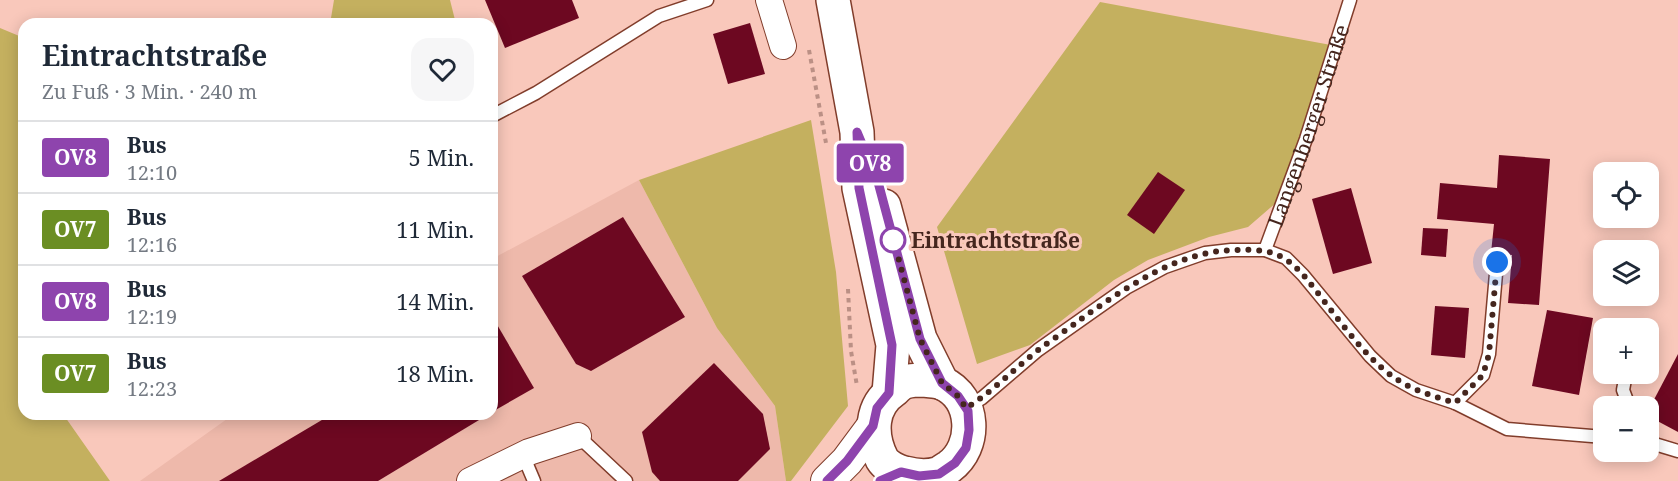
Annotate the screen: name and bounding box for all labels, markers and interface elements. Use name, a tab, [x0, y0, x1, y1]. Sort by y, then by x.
street label: Langenberger Straße	[1261, 21, 1355, 230]
text: Eintrachtstraße	[42, 36, 267, 74]
button: heart	[411, 38, 474, 101]
text: Zu Fuß · 3 Min. · 240 m	[42, 78, 257, 105]
text: Bus	[127, 129, 167, 159]
text: 5 Min.	[409, 142, 474, 172]
text: OV8	[54, 143, 97, 171]
line badge: OV8	[836, 144, 904, 182]
text: OV8	[849, 149, 891, 177]
text: 12:10	[127, 159, 177, 186]
map controls	[1593, 162, 1659, 462]
button: locate	[1593, 162, 1659, 228]
text: Bus	[127, 201, 167, 231]
text: 11 Min.	[396, 214, 474, 244]
text: OV7	[54, 215, 97, 243]
place label: Eintrachtstraße	[911, 226, 1080, 254]
marker: Eintrachtstraße	[880, 227, 906, 253]
text: 12:16	[127, 231, 177, 258]
button: layers	[1593, 240, 1659, 306]
your location	[1482, 247, 1512, 277]
text: Bus	[127, 273, 167, 303]
text: 14 Min.	[396, 286, 474, 316]
text: OV8	[54, 287, 97, 315]
text: 12:19	[127, 303, 177, 330]
button: +	[1593, 318, 1659, 384]
text: Bus	[127, 345, 167, 375]
text: 18 Min.	[396, 358, 474, 388]
text: OV7	[54, 359, 97, 387]
text: 12:23	[127, 375, 177, 402]
button: −	[1593, 396, 1659, 462]

